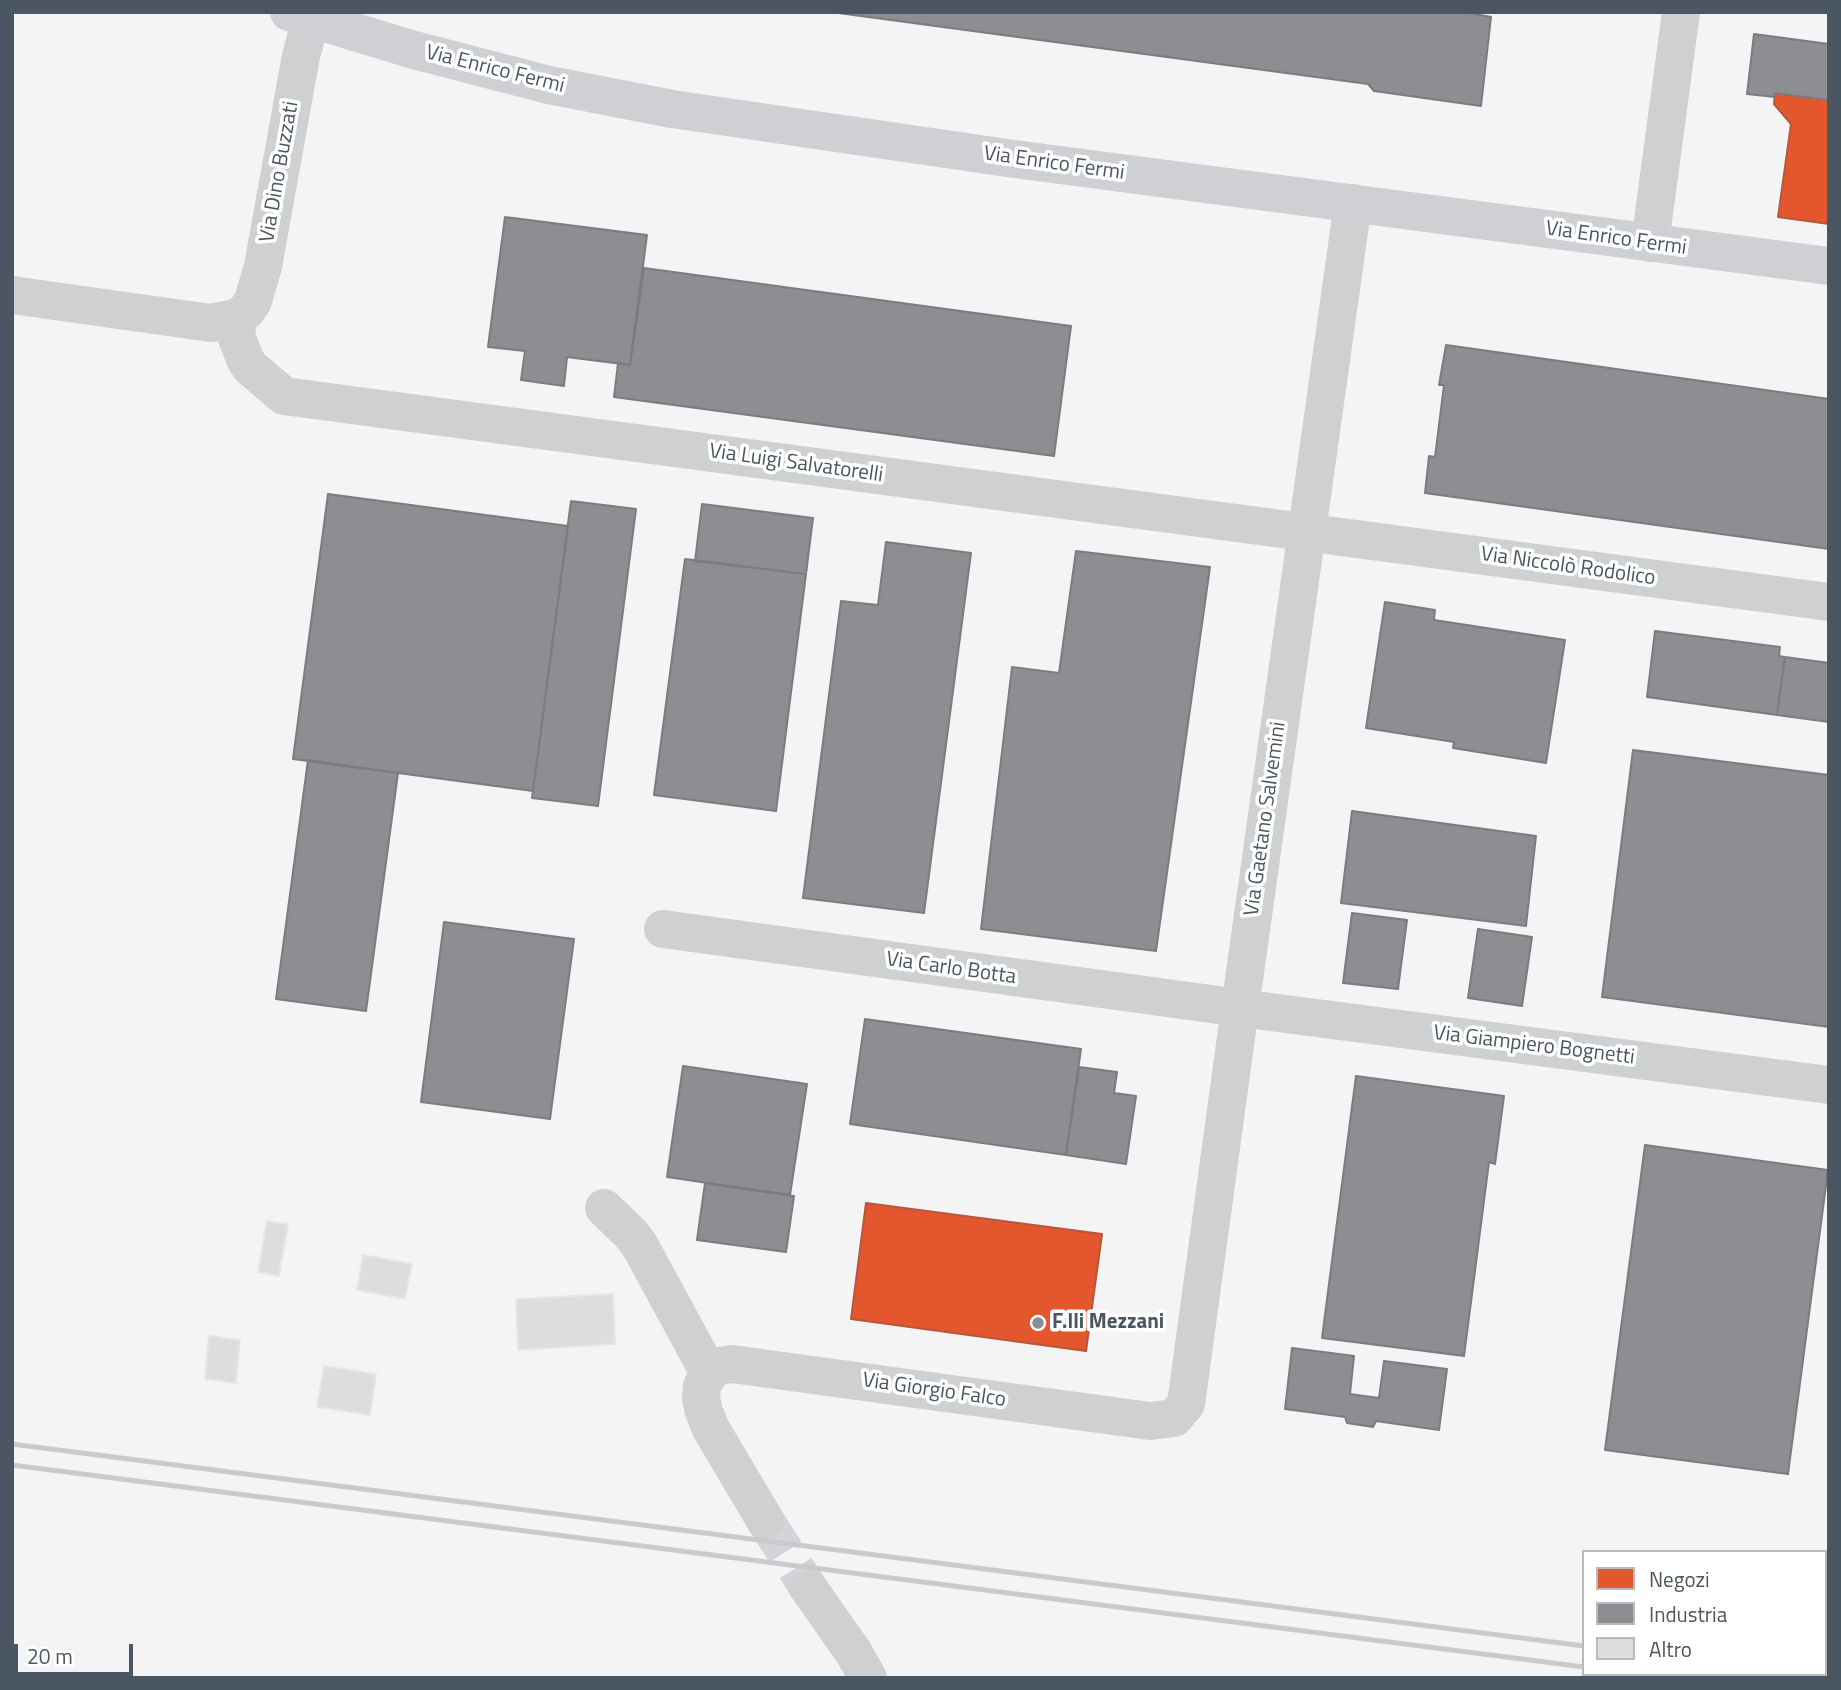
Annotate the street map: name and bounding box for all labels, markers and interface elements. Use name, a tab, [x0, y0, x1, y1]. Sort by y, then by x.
street label: Via Enrico Fermi	[423, 41, 567, 99]
street label: Via Dino Buzzati	[255, 100, 305, 244]
street label: Via Enrico Fermi	[982, 142, 1126, 186]
street label: Via Enrico Fermi	[1544, 217, 1688, 261]
street label: Via Luigi Salvatorelli	[707, 439, 885, 489]
street label: Via Niccolò Rodolico	[1479, 542, 1657, 592]
street label: Via Gaetano Salvemini	[1240, 720, 1292, 918]
street label: Via Carlo Botta	[884, 947, 1018, 991]
street label: Via Giampiero Bognetti	[1432, 1021, 1636, 1071]
place label: F.lli Mezzani	[1052, 1310, 1164, 1336]
marker: F.lli Mezzani	[1030, 1315, 1046, 1331]
street label: Via Giorgio Falco	[861, 1368, 1007, 1414]
legend	[1582, 1550, 1827, 1676]
text: Negozi	[1649, 1563, 1710, 1595]
text: Industria	[1649, 1598, 1727, 1630]
scale bar	[18, 1630, 136, 1674]
text: Altro	[1649, 1633, 1692, 1665]
text: 20 m	[27, 1640, 73, 1672]

